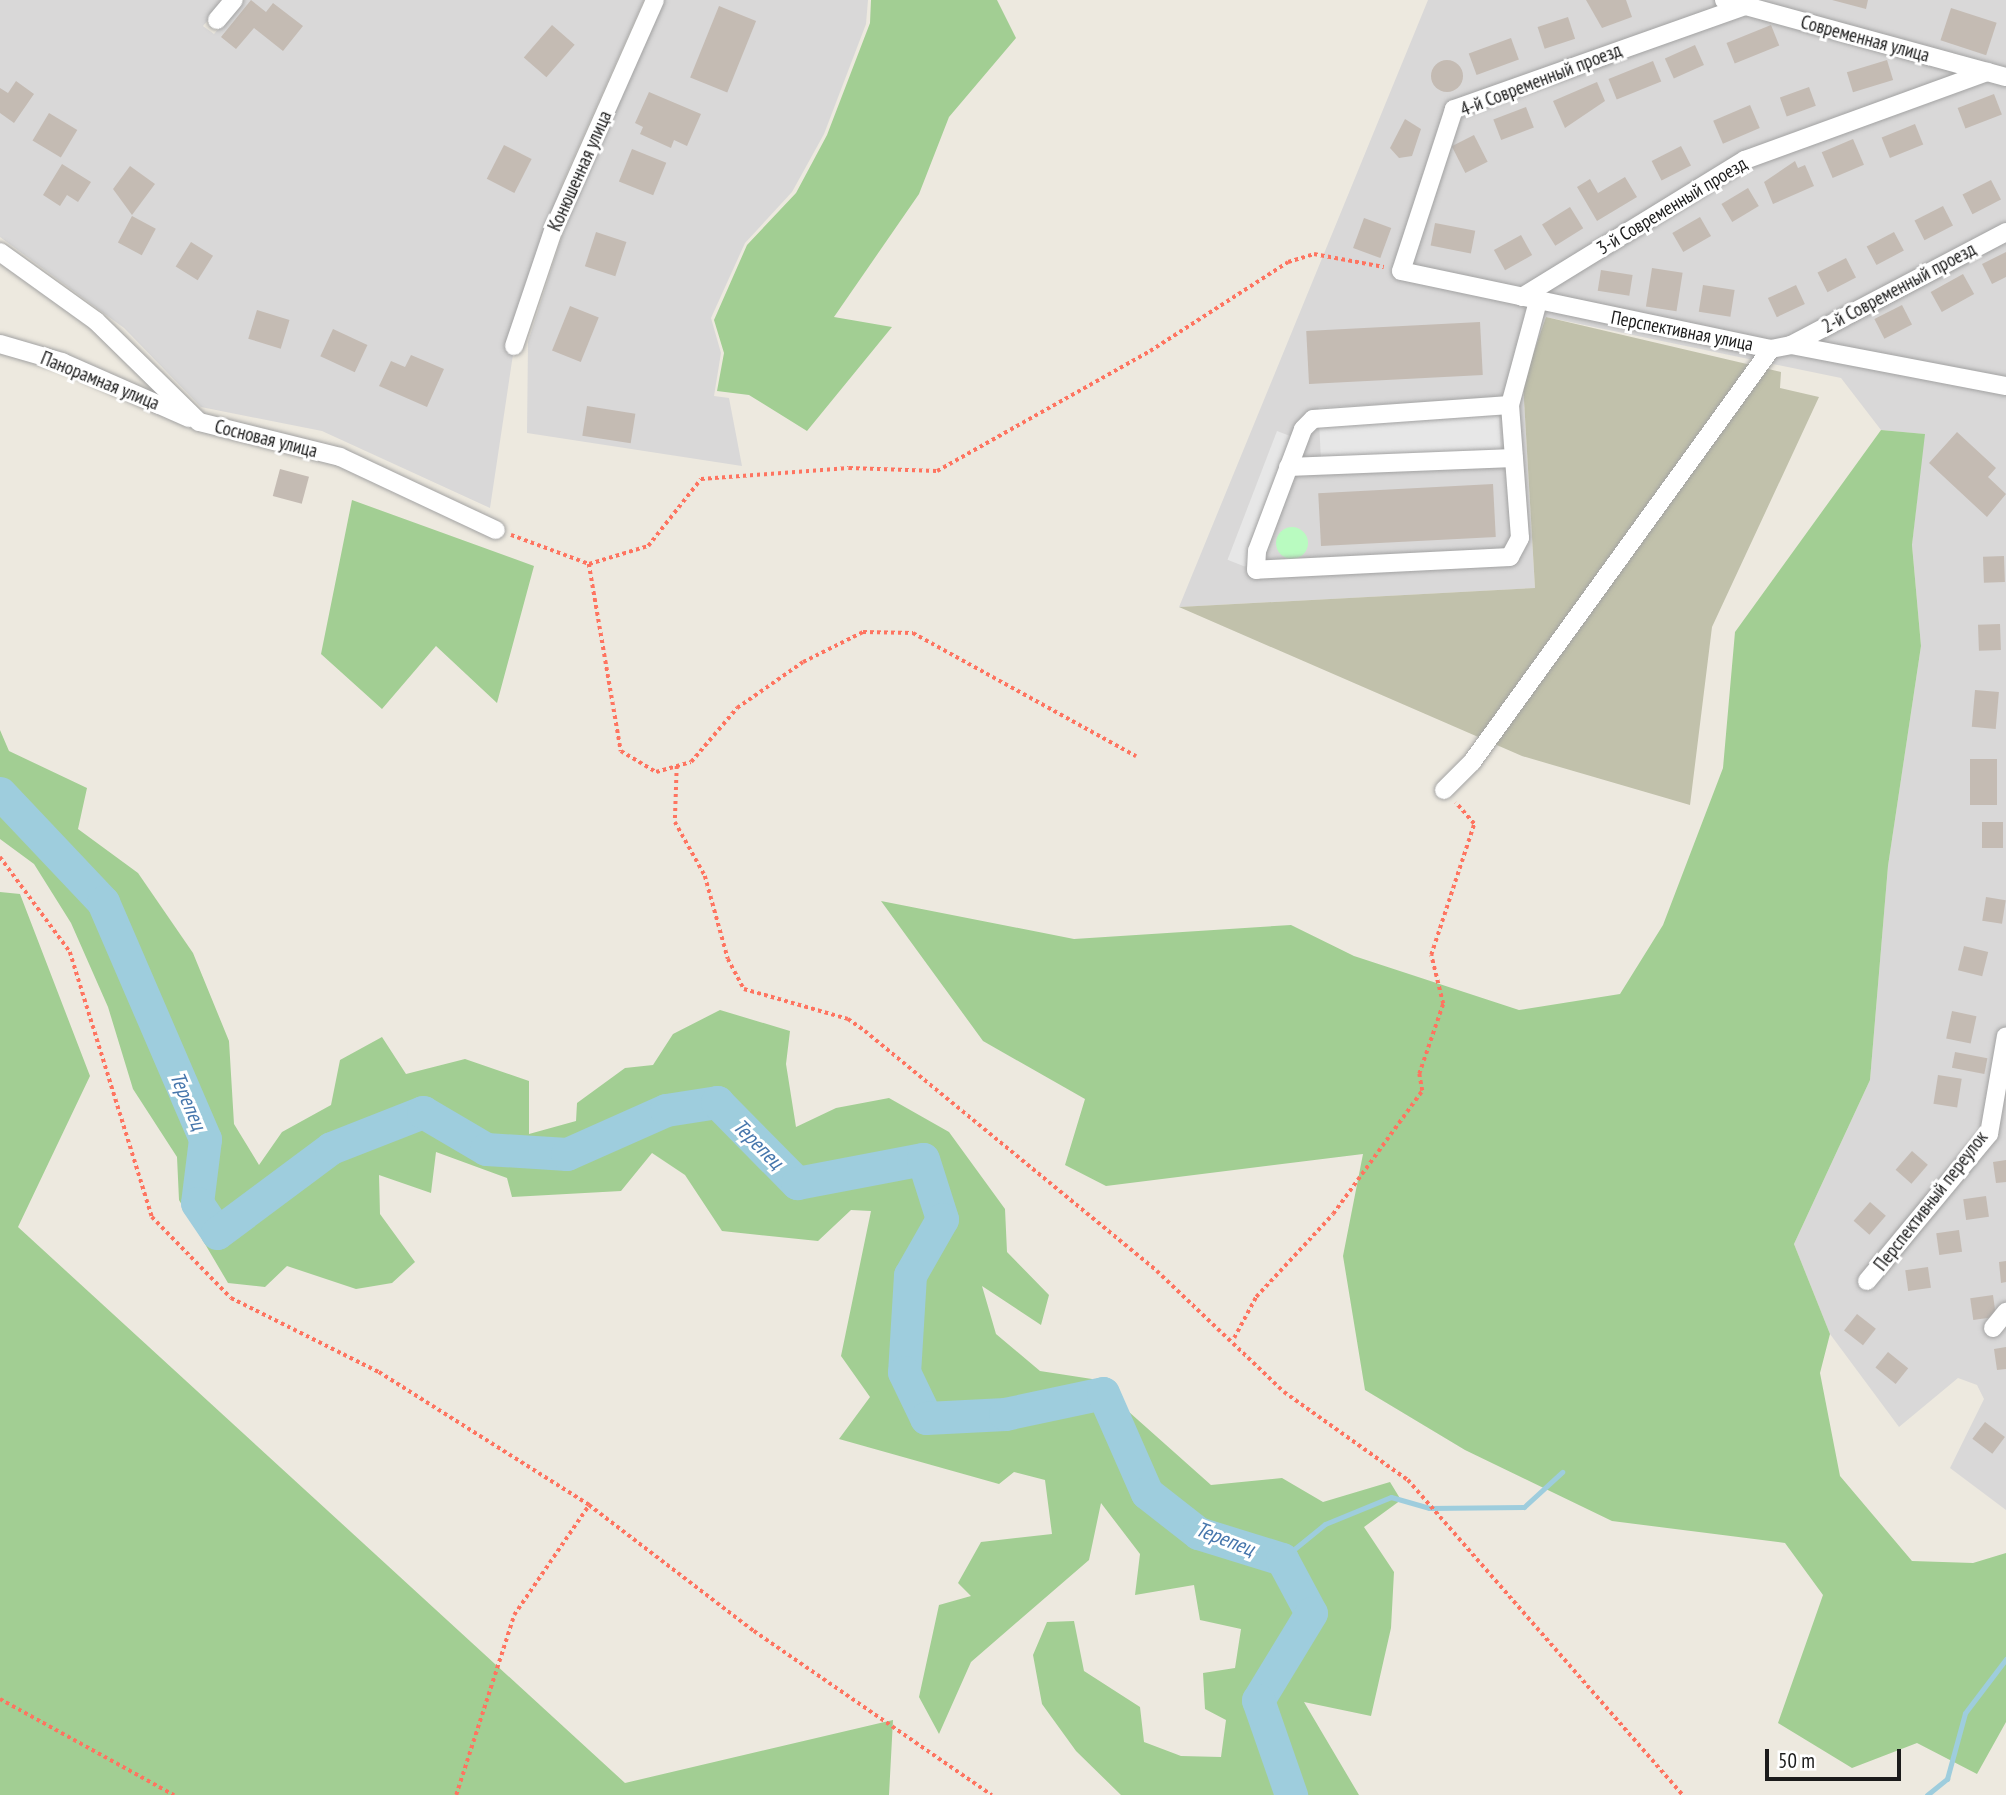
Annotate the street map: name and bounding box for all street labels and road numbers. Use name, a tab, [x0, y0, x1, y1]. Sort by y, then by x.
street label: Современная улица	[1798, 11, 1932, 67]
street label: 4-й Современный проезд	[1457, 39, 1625, 121]
street label: Конюшенная улица	[543, 107, 617, 235]
street label: 3-й Современный проезд	[1593, 152, 1751, 260]
street label: 2-й Современный проезд	[1818, 238, 1980, 338]
street label: Перспективная улица	[1609, 306, 1755, 356]
street label: Панорамная улица	[37, 347, 163, 415]
street label: Сосновая улица	[212, 415, 320, 463]
street label: Перспективный переулок	[1869, 1127, 1993, 1275]

